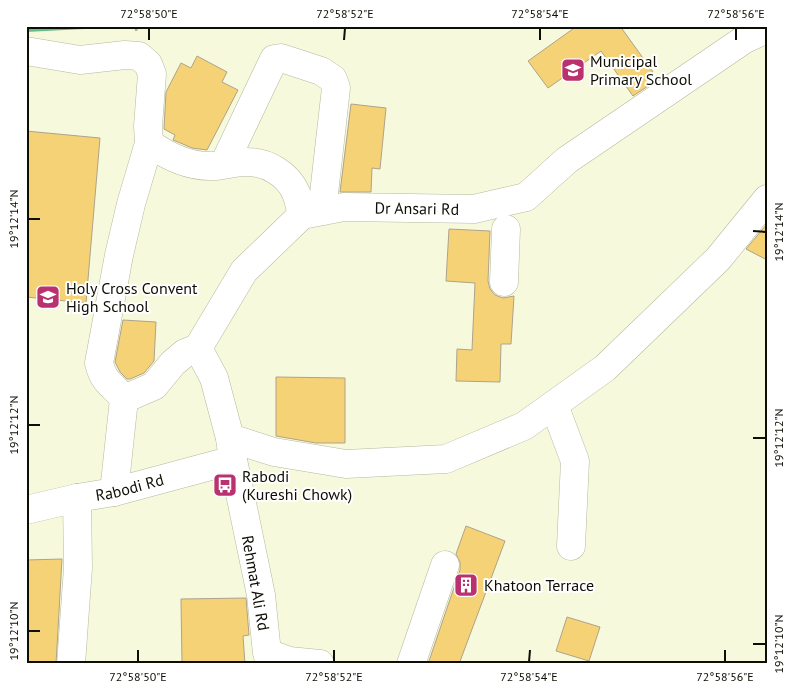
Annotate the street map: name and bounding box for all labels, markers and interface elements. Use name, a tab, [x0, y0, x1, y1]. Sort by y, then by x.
text: 72°58'50"E	[120, 6, 178, 21]
text: 72°58'52"E	[316, 6, 374, 21]
text: 72°58'54"E	[511, 6, 569, 21]
text: 72°58'56"E	[707, 6, 765, 21]
place label: Municipal Primary School	[590, 51, 692, 89]
school or university icon: Municipal Primary School	[560, 57, 586, 83]
text: 19°12'14"N	[6, 189, 21, 249]
street label: Dr Ansari Rd	[374, 197, 459, 219]
text: 19°12'14"N	[771, 202, 786, 262]
place label: Holy Cross Convent High School	[66, 278, 198, 316]
school or university icon: Holy Cross Convent High School	[35, 284, 61, 310]
text: 19°12'12"N	[6, 395, 21, 455]
text: 19°12'12"N	[771, 408, 786, 468]
place label: Rabodi (Kureshi Chowk)	[242, 466, 352, 504]
street label: Rabodi Rd	[94, 469, 166, 505]
bus stop icon: Rabodi (Kureshi Chowk)	[212, 472, 238, 498]
street label: Rehmat Ali Rd	[238, 534, 274, 632]
building icon: Khatoon Terrace	[453, 572, 479, 598]
place label: Khatoon Terrace	[484, 575, 594, 595]
text: 19°12'10"N	[6, 601, 21, 661]
text: 19°12'10"N	[771, 614, 786, 674]
text: 72°58'50"E	[109, 669, 167, 684]
text: 72°58'52"E	[305, 669, 363, 684]
text: 72°58'54"E	[500, 669, 558, 684]
text: 72°58'56"E	[696, 669, 754, 684]

